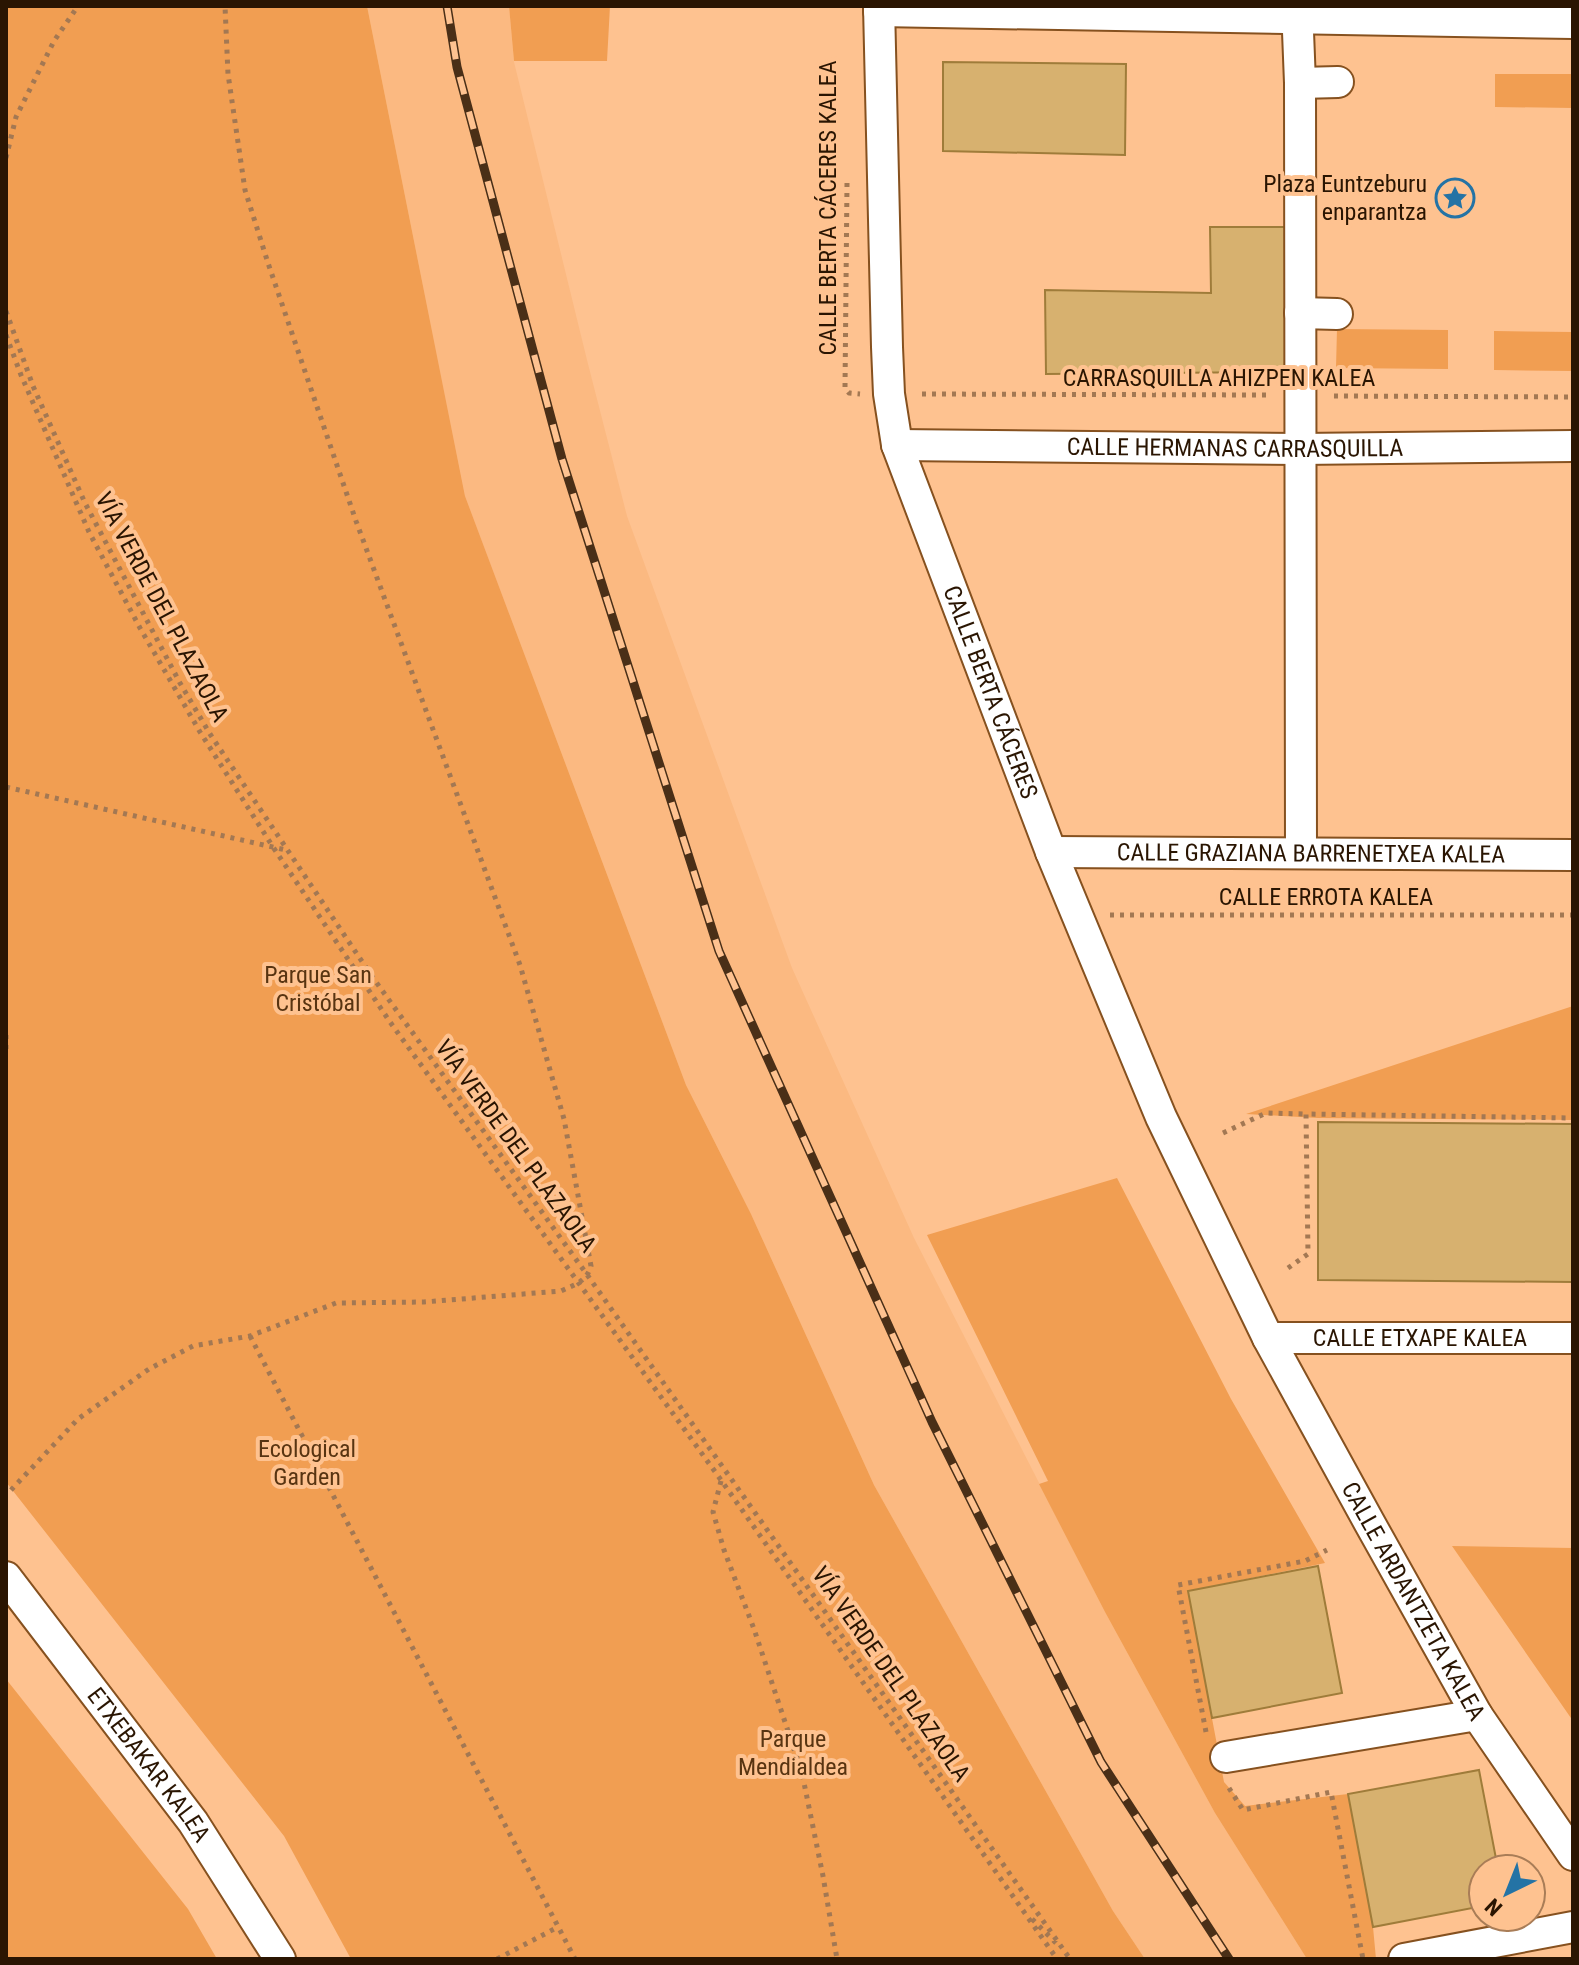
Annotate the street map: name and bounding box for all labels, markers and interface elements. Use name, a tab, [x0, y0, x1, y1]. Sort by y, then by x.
street label: CALLE BERTA CÁCERES KALEA	[814, 60, 842, 356]
place label: Plaza Euntzeburu enparantza	[1263, 170, 1427, 226]
place icon: Plaza Euntzeburu enparantza	[1434, 177, 1476, 219]
street label: CARRASQUILLA AHIZPEN KALEA	[1063, 364, 1375, 392]
street label: CALLE HERMANAS CARRASQUILLA	[1067, 433, 1404, 463]
street label: VÍA VERDE DEL PLAZAOLA	[90, 487, 235, 727]
street label: CALLE BERTA CÁCERES	[938, 582, 1044, 803]
street label: CALLE GRAZIANA BARRENETXEA KALEA	[1117, 838, 1505, 869]
street label: CALLE ERROTA KALEA	[1219, 883, 1433, 911]
park label: Parque San Cristóbal	[264, 961, 372, 1017]
street label: VÍA VERDE DEL PLAZAOLA	[429, 1034, 603, 1258]
street label: CALLE ETXAPE KALEA	[1313, 1324, 1527, 1352]
park label: Ecological Garden	[258, 1435, 356, 1491]
street label: CALLE ARDANTZETA KALEA	[1336, 1477, 1491, 1725]
street label: VÍA VERDE DEL PLAZAOLA	[806, 1561, 976, 1787]
street label: ETXEBAKAR KALEA	[82, 1682, 216, 1847]
park label: Parque Mendialdea	[738, 1725, 848, 1781]
north arrow	[1467, 1853, 1547, 1933]
text: N	[1480, 1894, 1507, 1921]

